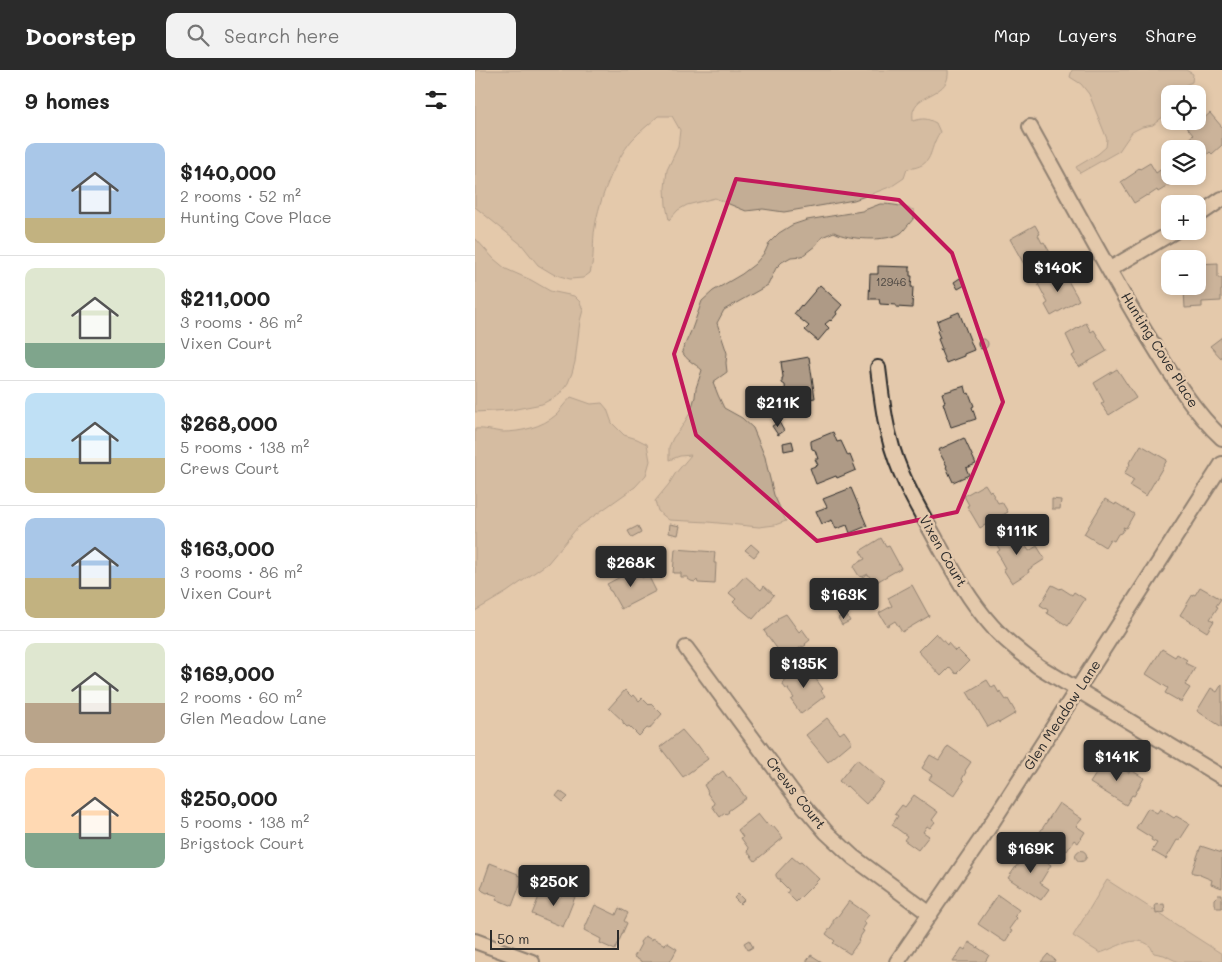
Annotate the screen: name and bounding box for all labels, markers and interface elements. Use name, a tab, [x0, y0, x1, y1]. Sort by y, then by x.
search box	[166, 13, 516, 58]
text: Doorstep	[25, 20, 136, 51]
icon: search	[184, 21, 212, 49]
text: Search here	[224, 23, 340, 48]
text: Map	[994, 23, 1030, 47]
text: Layers	[1058, 23, 1117, 47]
text: Share	[1145, 23, 1197, 47]
map controls	[1161, 85, 1206, 295]
button: locate	[1161, 85, 1206, 130]
icon: filters	[422, 86, 450, 114]
text: 9 homes	[25, 87, 110, 114]
button: layers	[1161, 140, 1206, 185]
text: $140,000	[180, 158, 276, 185]
icon: home	[65, 163, 125, 223]
text: 2 rooms · 52 m²	[180, 185, 301, 206]
button: +	[1161, 195, 1206, 240]
text: Hunting Cove Place	[180, 206, 332, 227]
pin: $140K	[1023, 250, 1093, 293]
button: −	[1161, 250, 1206, 295]
text: $140K	[1034, 256, 1082, 277]
house number: 12946	[876, 274, 906, 289]
text: $211,000	[180, 284, 270, 311]
icon: home	[65, 288, 125, 348]
street label: Hunting Cove Place	[1117, 288, 1204, 411]
text: 3 rooms · 86 m²	[180, 311, 303, 332]
text: Vixen Court	[180, 332, 272, 353]
pin: $211K	[743, 386, 813, 428]
text: $211K	[756, 391, 800, 412]
text: $268,000	[180, 409, 277, 436]
icon: home	[65, 413, 125, 473]
text: 5 rooms · 138 m²	[180, 436, 309, 457]
text: Crews Court	[180, 457, 279, 478]
street label: Vixen Court	[915, 511, 972, 590]
pin: $111K	[982, 514, 1052, 556]
text: $111K	[996, 519, 1038, 540]
text: $163,000	[180, 534, 275, 561]
icon: home	[65, 538, 125, 598]
pin: $268K	[596, 546, 666, 588]
text: $268K	[607, 551, 655, 572]
text: 3 rooms · 86 m²	[180, 561, 303, 582]
pin: $163K	[809, 578, 879, 620]
text: Vixen Court	[180, 582, 272, 603]
text: $163K	[821, 583, 867, 604]
pin: $135K	[769, 646, 839, 689]
text: $135K	[781, 652, 827, 673]
street label: Glen Meadow Lane	[1019, 656, 1105, 774]
text: $169,000	[180, 659, 275, 686]
icon: home	[65, 663, 125, 723]
text: 2 rooms · 60 m²	[180, 686, 302, 707]
text: Glen Meadow Lane	[180, 707, 327, 728]
pin: $141K	[1082, 740, 1152, 782]
text: $141K	[1095, 745, 1139, 766]
street label: Crews Court	[762, 753, 831, 833]
text: $250,000	[180, 784, 277, 811]
icon: home	[65, 788, 125, 848]
text: 5 rooms · 138 m²	[180, 811, 309, 832]
text: Brigstock Court	[180, 832, 304, 853]
pin: $169K	[996, 832, 1066, 874]
text: $169K	[1008, 837, 1054, 858]
pin: $250K	[519, 864, 589, 907]
text: $250K	[530, 870, 579, 891]
scale bar	[490, 927, 619, 950]
text: 50 m	[497, 929, 529, 948]

